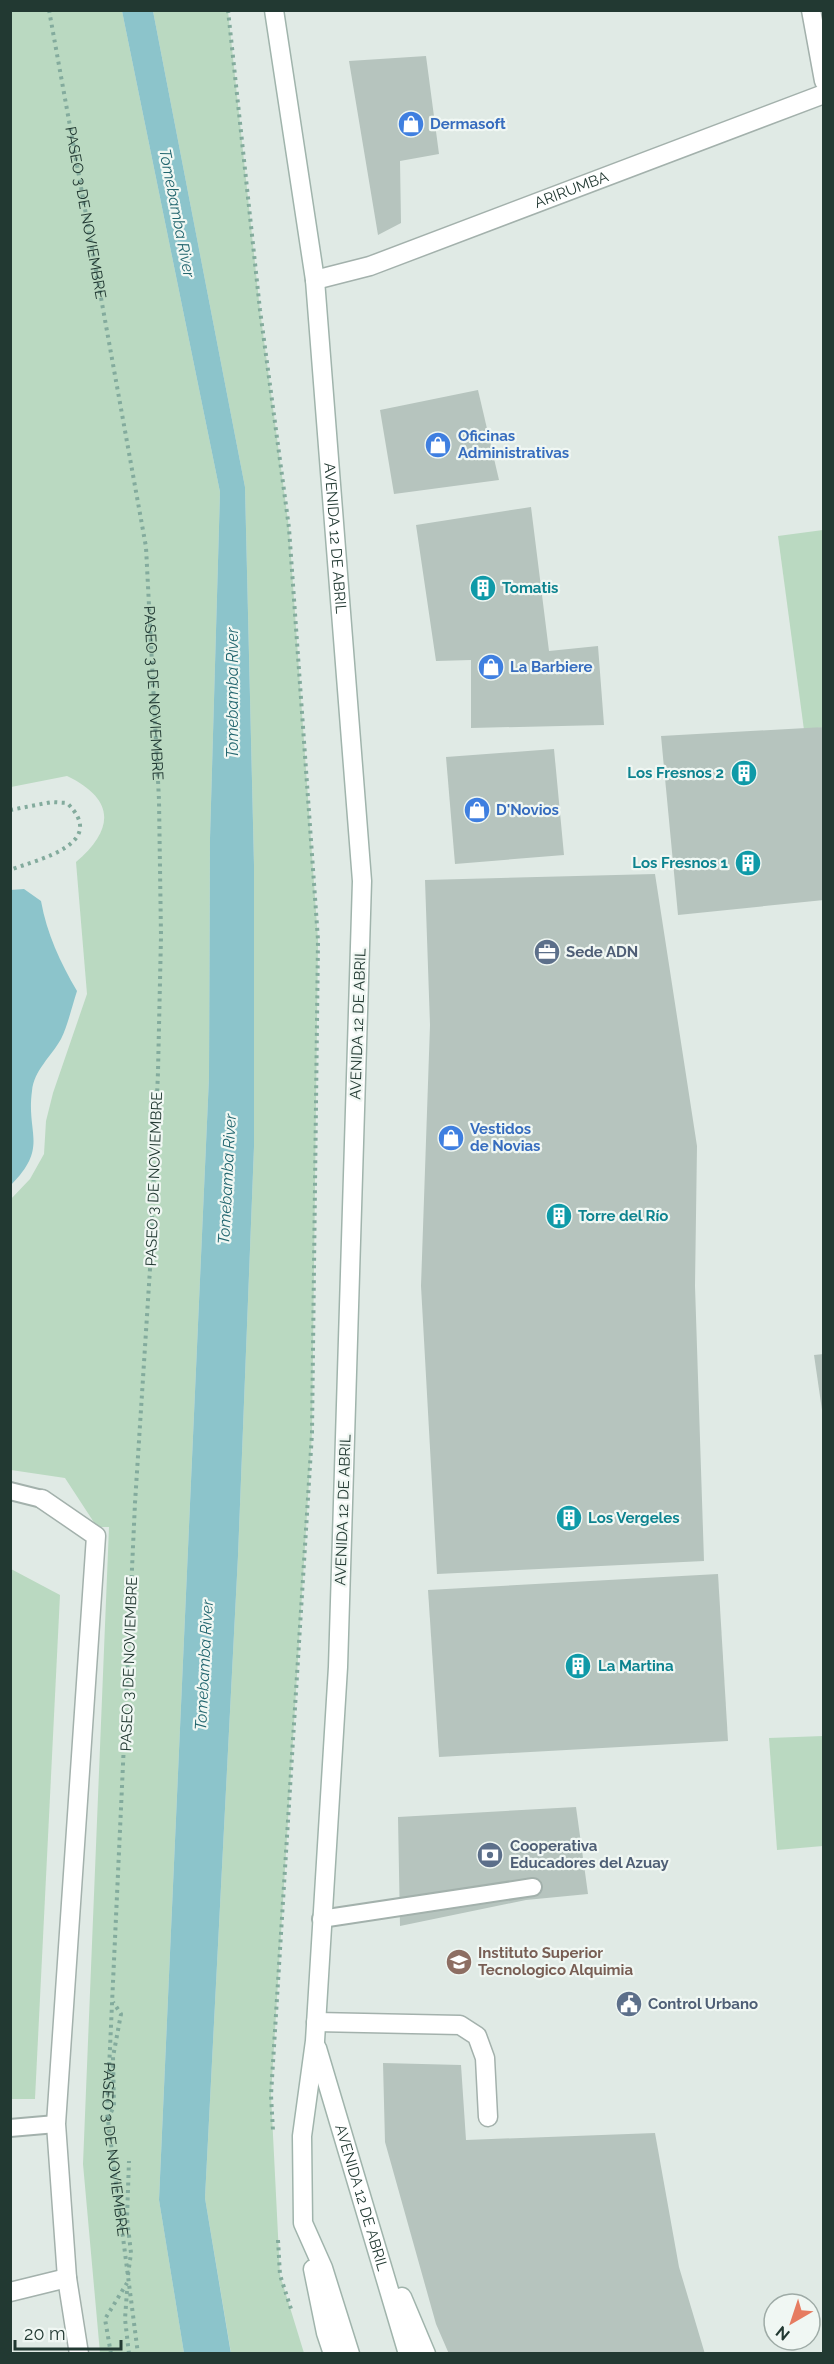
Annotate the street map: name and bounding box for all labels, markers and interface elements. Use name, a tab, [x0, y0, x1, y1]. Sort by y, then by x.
shop icon: Dermasoft	[396, 109, 426, 139]
place label: Dermasoft	[430, 115, 506, 133]
street label: PASEO 3 DE NOVIEMBRE	[61, 125, 110, 300]
water label: Tomebamba River	[155, 147, 199, 279]
street label: ARIRUMBA	[532, 168, 611, 212]
place label: Oficinas Administrativas	[458, 427, 569, 462]
shop icon: Oficinas Administrativas	[423, 430, 453, 460]
street label: AVENIDA 12 DE ABRIL	[320, 462, 350, 615]
building icon: Tomatis	[468, 573, 498, 603]
place label: Tomatis	[502, 579, 558, 597]
street label: PASEO 3 DE NOVIEMBRE	[140, 605, 167, 781]
water label: Tomebamba River	[223, 627, 242, 758]
shop icon: La Barbiere	[476, 652, 506, 682]
place label: La Barbiere	[510, 658, 593, 676]
building icon: Los Fresnos 2	[729, 758, 759, 788]
place label: Los Fresnos 2	[627, 764, 724, 782]
shop icon: D'Novios	[462, 795, 492, 825]
place label: D'Novios	[496, 801, 559, 819]
building icon: Los Fresnos 1	[733, 848, 763, 878]
place label: Los Fresnos 1	[632, 854, 729, 872]
office icon: Sede ADN	[532, 937, 562, 967]
place label: Sede ADN	[566, 943, 638, 961]
street label: AVENIDA 12 DE ABRIL	[346, 948, 370, 1100]
street label: PASEO 3 DE NOVIEMBRE	[142, 1091, 166, 1267]
water label: Tomebamba River	[214, 1113, 240, 1245]
place label: Vestidos de Novias	[470, 1120, 541, 1155]
shop icon: Vestidos de Novias	[436, 1123, 466, 1153]
building icon: Torre del Río	[544, 1201, 574, 1231]
place label: Torre del Río	[578, 1207, 668, 1225]
street label: AVENIDA 12 DE ABRIL	[331, 1434, 355, 1586]
building icon: Los Vergeles	[554, 1503, 584, 1533]
place label: Los Vergeles	[588, 1509, 680, 1527]
street label: PASEO 3 DE NOVIEMBRE	[117, 1576, 141, 1752]
water label: Tomebamba River	[191, 1599, 217, 1731]
building icon: La Martina	[563, 1651, 593, 1681]
place label: La Martina	[598, 1657, 674, 1675]
place label: Cooperativa Educadores del Azuay	[510, 1837, 670, 1872]
bank icon: Cooperativa Educadores del Azuay	[475, 1840, 505, 1870]
place label: Instituto Superior Tecnologico Alquimia	[478, 1944, 633, 1979]
school or university icon: Instituto Superior Tecnologico Alquimia	[444, 1947, 474, 1977]
public building icon: Control Urbano	[614, 1989, 644, 2019]
place label: Control Urbano	[648, 1995, 758, 2013]
street label: PASEO 3 DE NOVIEMBRE	[98, 2062, 132, 2237]
street label: AVENIDA 12 DE ABRIL	[331, 2122, 392, 2273]
north arrow	[762, 2292, 822, 2352]
scale bar	[15, 2313, 122, 2351]
text: N	[772, 2322, 794, 2344]
text: 20 m	[24, 2323, 66, 2344]

